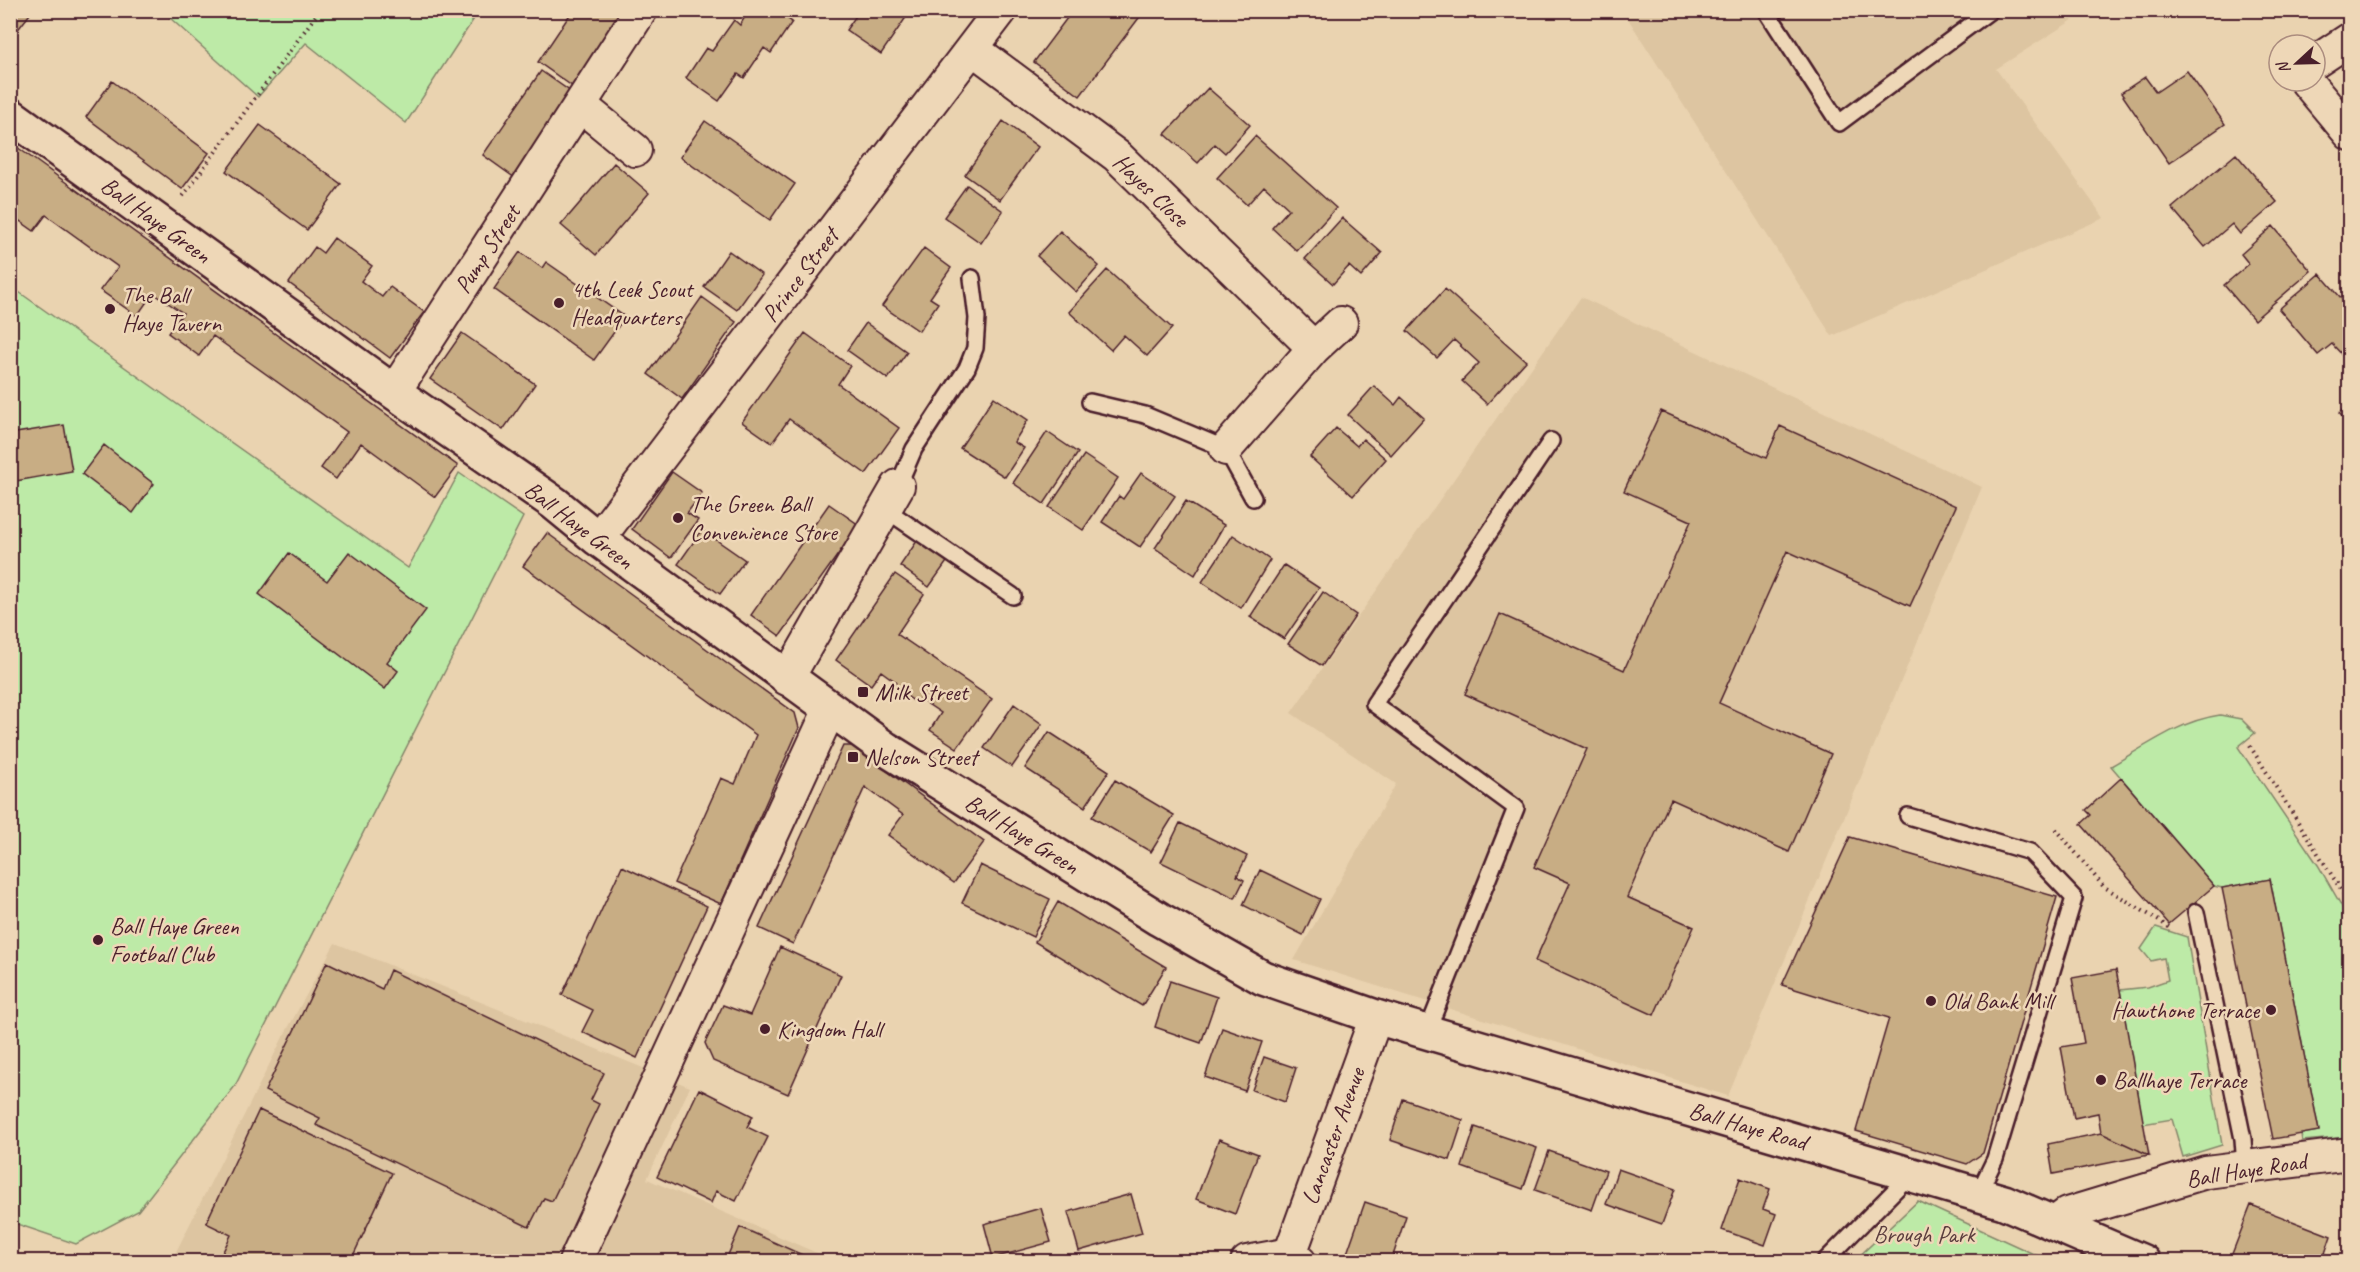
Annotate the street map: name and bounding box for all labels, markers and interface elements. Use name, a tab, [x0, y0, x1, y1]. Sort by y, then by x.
north arrow	[2267, 33, 2327, 93]
text: N	[2272, 57, 2295, 77]
street label: Hayes Close	[1107, 147, 1197, 235]
street label: Ball Haye Green	[95, 170, 217, 270]
street label: Pump Street	[447, 197, 528, 299]
street label: Prince Street	[755, 220, 847, 328]
place label: 4th Leek Scout Headquarters	[571, 274, 694, 332]
place label: The Ball Haye Tavern	[122, 280, 222, 338]
marker: 4th Leek Scout Headquarters	[552, 296, 566, 310]
marker: The Ball Haye Tavern	[103, 302, 117, 316]
street label: Ball Haye Green	[519, 474, 640, 576]
place label: The Green Ball Convenience Store	[690, 489, 839, 547]
marker: The Green Ball Convenience Store	[671, 511, 685, 525]
place label: Milk Street	[875, 677, 969, 707]
marker: Milk Street	[856, 685, 870, 699]
place label: Nelson Street	[865, 742, 980, 772]
marker: Nelson Street	[846, 750, 860, 764]
street label: Ball Haye Green	[959, 787, 1085, 881]
place label: Ball Haye Green Football Club	[110, 911, 239, 969]
marker: Ball Haye Green Football Club	[91, 933, 105, 947]
place label: Old Bank Mill	[1943, 986, 2057, 1016]
marker: Old Bank Mill	[1924, 994, 1938, 1008]
place label: Hawthone Terrace	[2111, 995, 2261, 1025]
marker: Hawthone Terrace	[2264, 1003, 2278, 1017]
place label: Kingdom Hall	[777, 1014, 886, 1044]
marker: Kingdom Hall	[758, 1022, 772, 1036]
street label: Lancaster Avenue	[1294, 1062, 1372, 1208]
place label: Ballhaye Terrace	[2113, 1065, 2248, 1095]
marker: Ballhaye Terrace	[2094, 1073, 2108, 1087]
street label: Ball Haye Road	[1686, 1095, 1814, 1158]
street label: Ball Haye Road	[2184, 1145, 2312, 1194]
park label: Brough Park	[1873, 1219, 1977, 1249]

